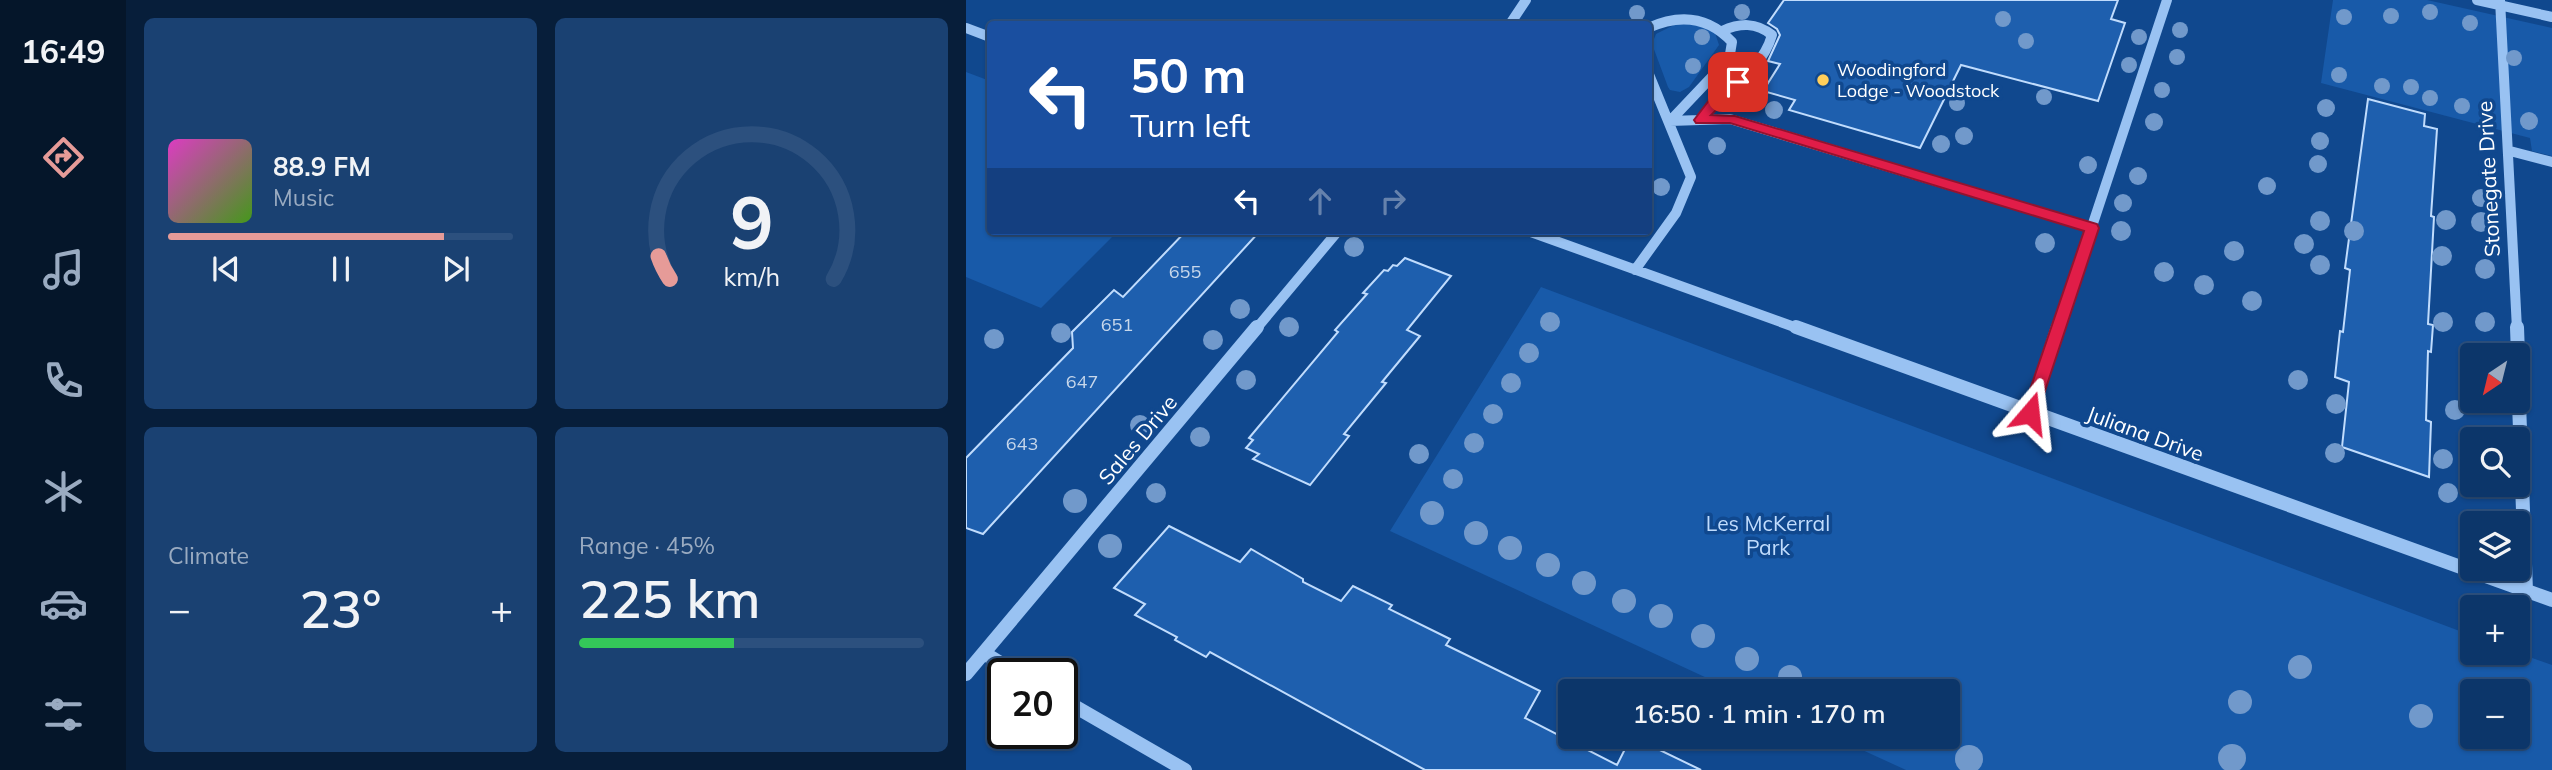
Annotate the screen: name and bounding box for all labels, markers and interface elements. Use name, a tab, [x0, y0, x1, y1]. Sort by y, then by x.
text: 16:49	[21, 31, 105, 71]
text: 50 m	[1130, 44, 1246, 105]
icon: left	[1015, 49, 1106, 140]
pin	[1708, 52, 1768, 112]
place label: Woodingford Lodge - Woodstock	[1837, 58, 2000, 102]
icon: arrive	[1719, 63, 1757, 101]
marker: Woodingford Lodge - Woodstock	[1815, 72, 1831, 88]
street label: Stonegate Drive	[2471, 100, 2505, 258]
text: Turn left	[1130, 105, 1250, 145]
icon: directions	[39, 133, 88, 182]
text: 88.9 FM	[273, 150, 371, 183]
text: 9	[730, 177, 773, 268]
icon: left	[1228, 182, 1266, 220]
icon: ahead	[1301, 182, 1339, 220]
icon: right	[1374, 182, 1412, 220]
text: Music	[273, 183, 334, 212]
icon: music	[39, 245, 88, 294]
icon: previous	[207, 250, 245, 288]
icon: pause	[322, 250, 360, 288]
icon: next	[437, 250, 475, 288]
house number: 655	[1169, 260, 1201, 283]
text: km/h	[723, 261, 780, 292]
house number: 651	[1101, 313, 1133, 336]
north arrow	[2460, 343, 2530, 413]
map controls	[2460, 343, 2530, 749]
icon: phone	[39, 356, 88, 405]
house number: 647	[1066, 370, 1098, 393]
position arrow	[1993, 376, 2067, 450]
street label: Sales Drive	[1092, 389, 1182, 489]
street label: Juliana Drive	[2083, 400, 2207, 466]
button: search	[2460, 427, 2530, 497]
house number: 643	[1006, 432, 1038, 455]
icon: climate	[39, 467, 88, 516]
park label: Les McKerral Park	[1706, 510, 1830, 560]
button: layers	[2460, 511, 2530, 581]
text: Range · 45%	[579, 531, 715, 560]
text: Climate	[168, 541, 249, 570]
text: 225 km	[579, 566, 760, 631]
text: 23°	[300, 576, 381, 641]
icon: car	[39, 579, 88, 628]
text: −	[168, 585, 191, 633]
text: +	[490, 585, 513, 633]
button: +	[2460, 595, 2530, 665]
speed limit sign: 20	[987, 658, 1078, 749]
button: −	[2460, 679, 2530, 749]
icon: filters	[39, 690, 88, 739]
text: 16:50 · 1 min · 170 m	[1632, 697, 1886, 730]

